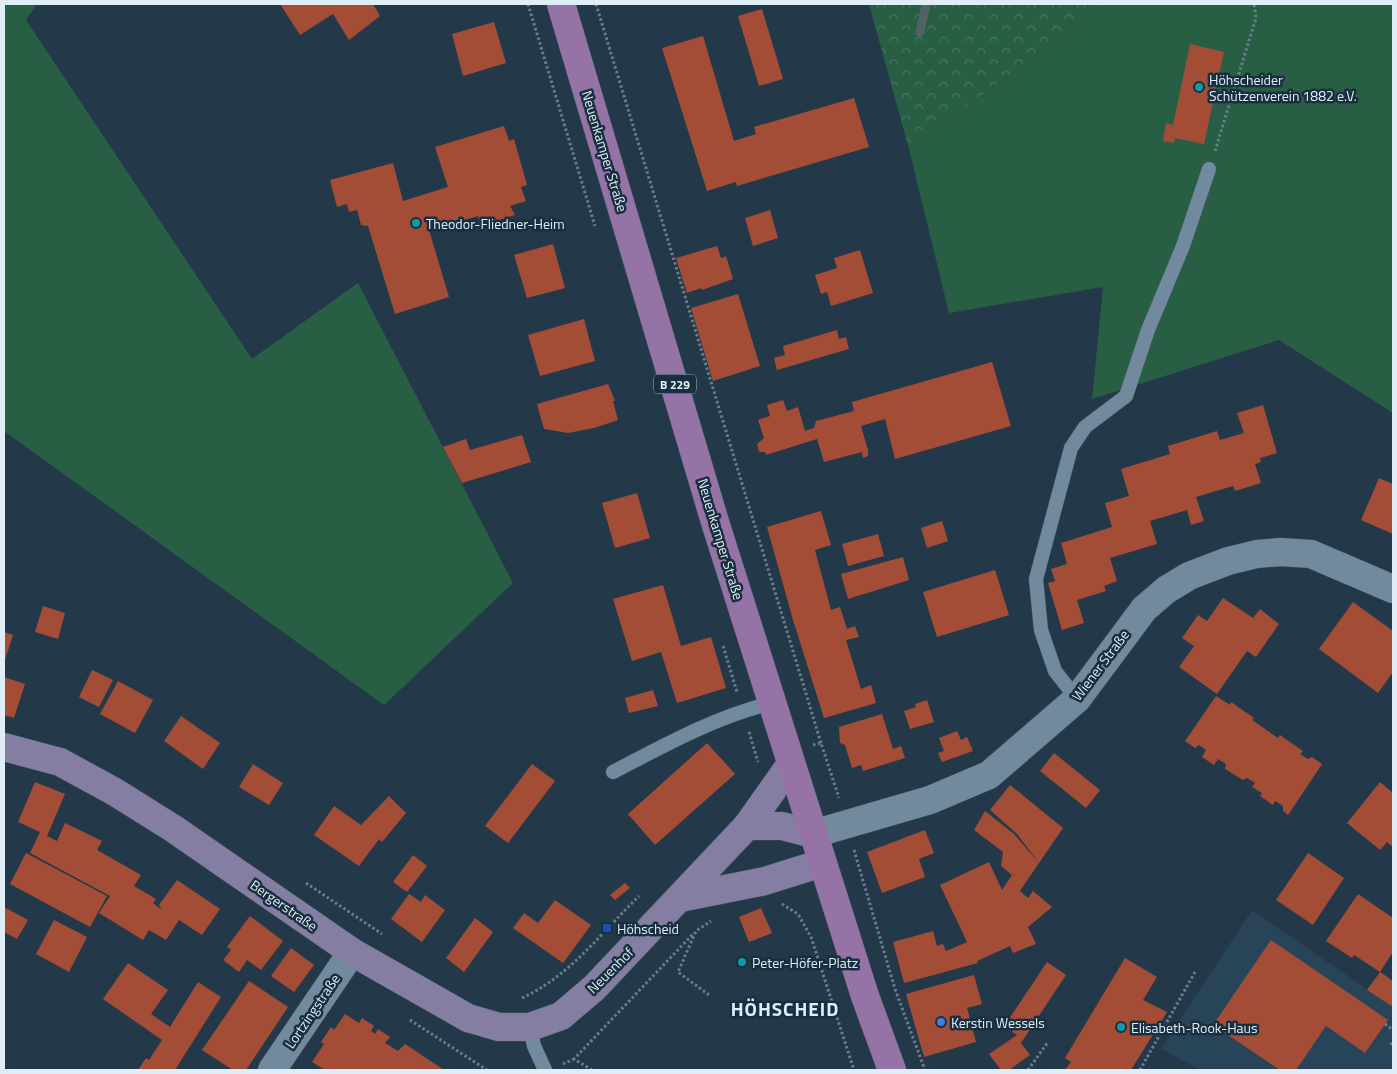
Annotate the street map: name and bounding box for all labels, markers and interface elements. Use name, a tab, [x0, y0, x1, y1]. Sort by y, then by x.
place label: Höhscheider Schützenverein 1882 e.V.	[1209, 69, 1357, 106]
marker: Höhscheider Schützenverein 1882 e.V.	[1193, 81, 1205, 93]
street label: Neuenkamper Straße	[577, 88, 633, 214]
place label: Theodor-Fliedner-Heim	[426, 213, 565, 234]
marker: Theodor-Fliedner-Heim	[410, 217, 422, 229]
road number: B 229	[654, 374, 696, 394]
street label: Neuenkamper Straße	[693, 476, 749, 602]
street label: Wiener Straße	[1066, 625, 1134, 705]
street label: Bergerstraße	[246, 874, 322, 936]
place label: Höhscheid	[617, 918, 679, 939]
marker: Höhscheid	[601, 922, 613, 934]
street label: Neuenhof	[582, 942, 638, 998]
place label: Peter-Höfer-Platz	[752, 952, 858, 973]
marker: Peter-Höfer-Platz	[736, 956, 748, 968]
street label: Lortzingstraße	[279, 969, 345, 1053]
district label: HÖHSCHEID	[731, 994, 839, 1023]
place label: Kerstin Wessels	[951, 1012, 1045, 1033]
marker: Kerstin Wessels	[935, 1016, 947, 1028]
place label: Elisabeth-Rook-Haus	[1131, 1017, 1258, 1038]
marker: Elisabeth-Rook-Haus	[1115, 1021, 1127, 1033]

